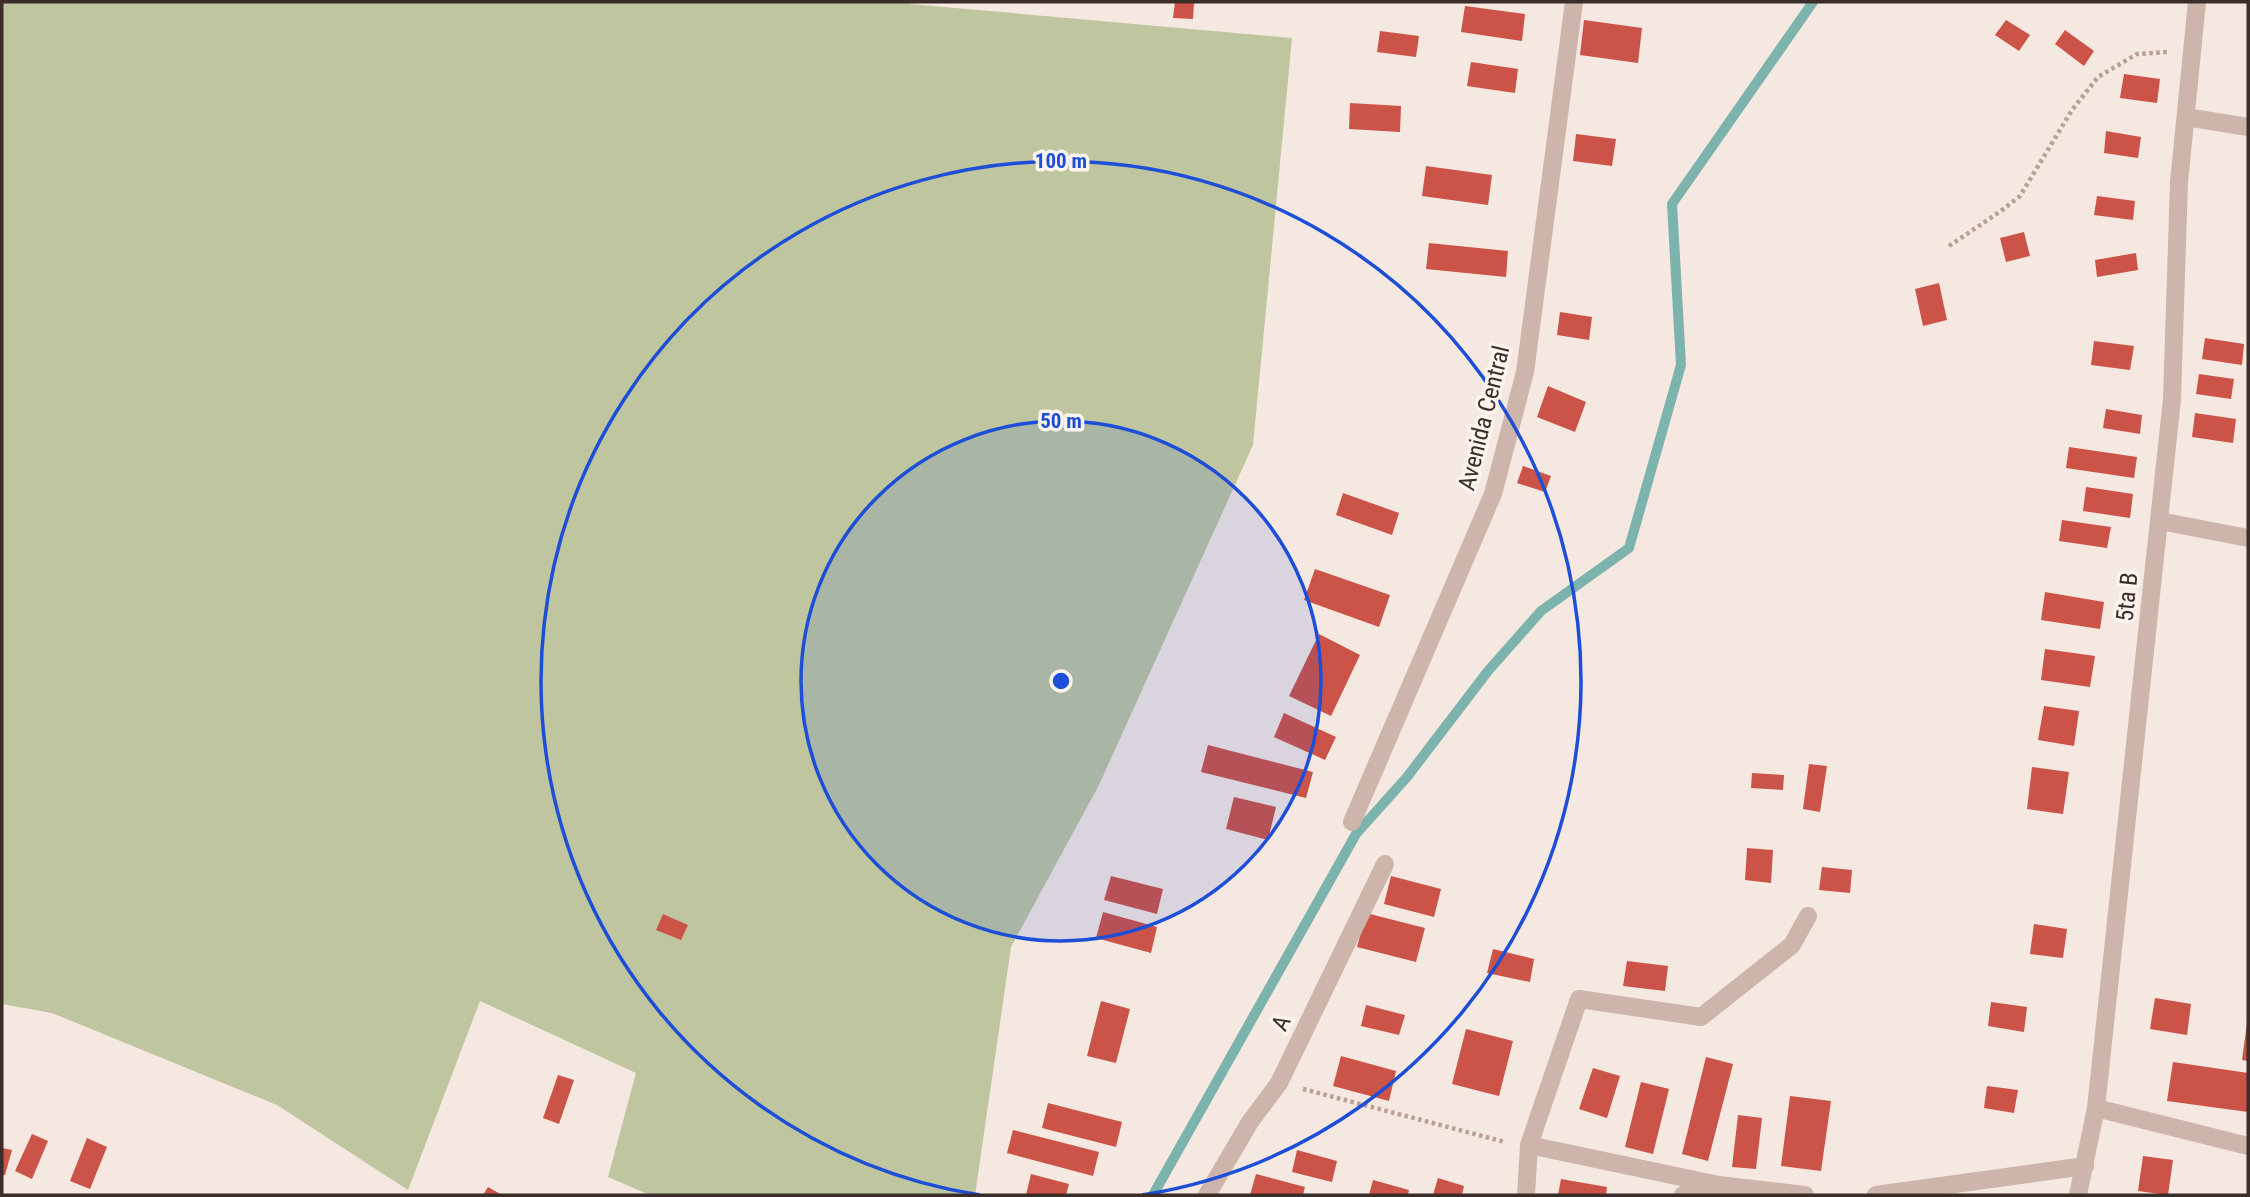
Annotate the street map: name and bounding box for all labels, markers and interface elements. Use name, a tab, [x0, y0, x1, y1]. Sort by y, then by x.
text: 100 m	[1035, 149, 1087, 173]
street label: Avenida Central	[1453, 343, 1515, 493]
text: 50 m	[1040, 409, 1082, 433]
street label: 5ta B	[2111, 571, 2143, 623]
centre of rings	[1049, 669, 1073, 693]
street label: A	[1265, 1011, 1297, 1035]

